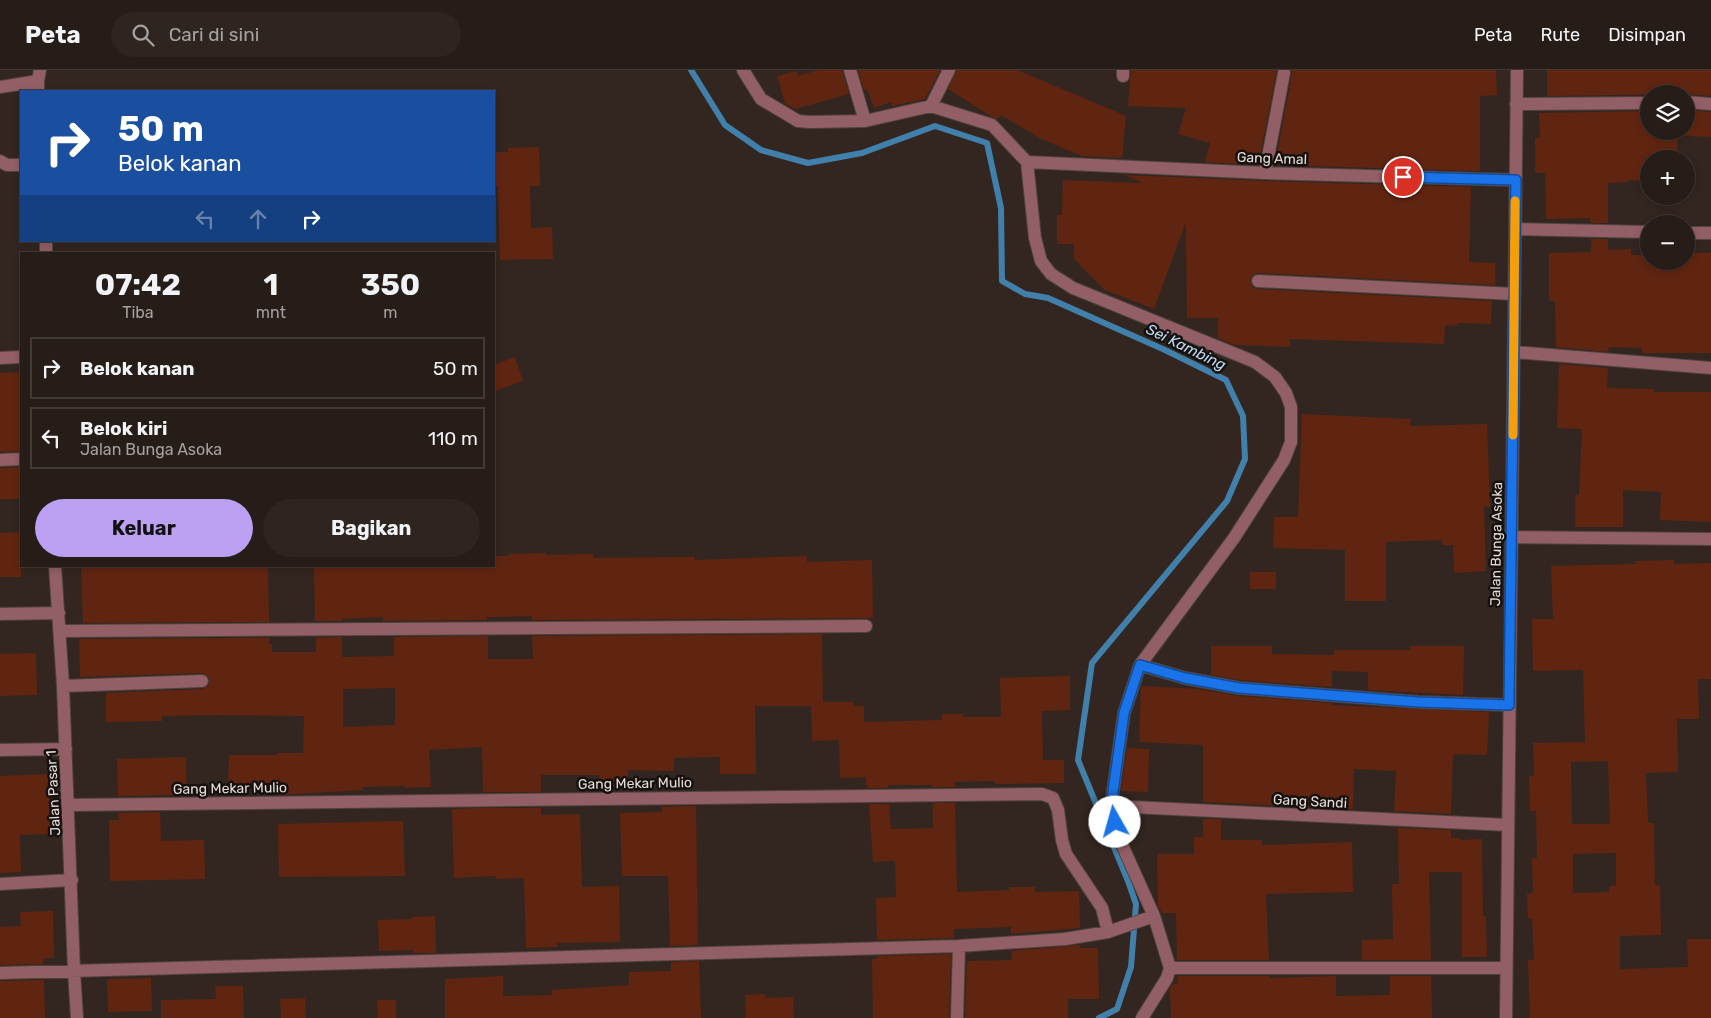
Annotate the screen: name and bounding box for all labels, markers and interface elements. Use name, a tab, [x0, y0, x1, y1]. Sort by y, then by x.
search box	[111, 12, 461, 57]
text: Peta	[25, 21, 81, 49]
icon: search	[129, 21, 157, 49]
text: Cari di sini	[169, 23, 259, 46]
text: Peta	[1474, 24, 1512, 46]
text: Rute	[1540, 24, 1580, 46]
text: Disimpan	[1608, 24, 1686, 46]
map controls	[1640, 85, 1695, 270]
button: layers	[1640, 85, 1695, 140]
text: 50 m	[118, 108, 204, 150]
icon: right	[35, 110, 100, 175]
street label: Gang Amal	[1237, 149, 1307, 168]
text: Belok kanan	[118, 150, 242, 177]
button: +	[1640, 150, 1695, 205]
pin	[1382, 156, 1424, 198]
icon: arrive	[1389, 163, 1417, 191]
icon: left	[191, 205, 219, 233]
icon: ahead	[244, 205, 272, 233]
icon: right	[297, 205, 325, 233]
button: −	[1640, 215, 1695, 270]
text: 07:42	[95, 267, 181, 303]
text: 1	[263, 267, 278, 303]
text: 350	[361, 267, 420, 303]
text: Tiba	[122, 303, 154, 322]
text: mnt	[256, 303, 286, 322]
text: m	[383, 303, 398, 322]
water label: Sei Kambing	[1143, 320, 1229, 374]
icon: right	[37, 354, 65, 382]
text: Belok kanan	[80, 357, 195, 380]
text: 50 m	[433, 357, 478, 380]
text: Belok kiri	[80, 417, 167, 440]
icon: left	[37, 424, 65, 452]
text: 110 m	[428, 427, 478, 450]
text: Jalan Bunga Asoka	[80, 440, 222, 459]
street label: Jalan Bunga Asoka	[1487, 482, 1506, 606]
button: Keluar	[35, 499, 253, 557]
button: Bagikan	[263, 499, 480, 557]
street label: Jalan Pasar 1	[43, 750, 64, 836]
street label: Gang Mekar Mulio	[578, 774, 692, 793]
street label: Gang Mekar Mulio	[173, 779, 287, 798]
street label: Gang Sandi	[1272, 791, 1347, 812]
position arrow	[1088, 795, 1140, 847]

